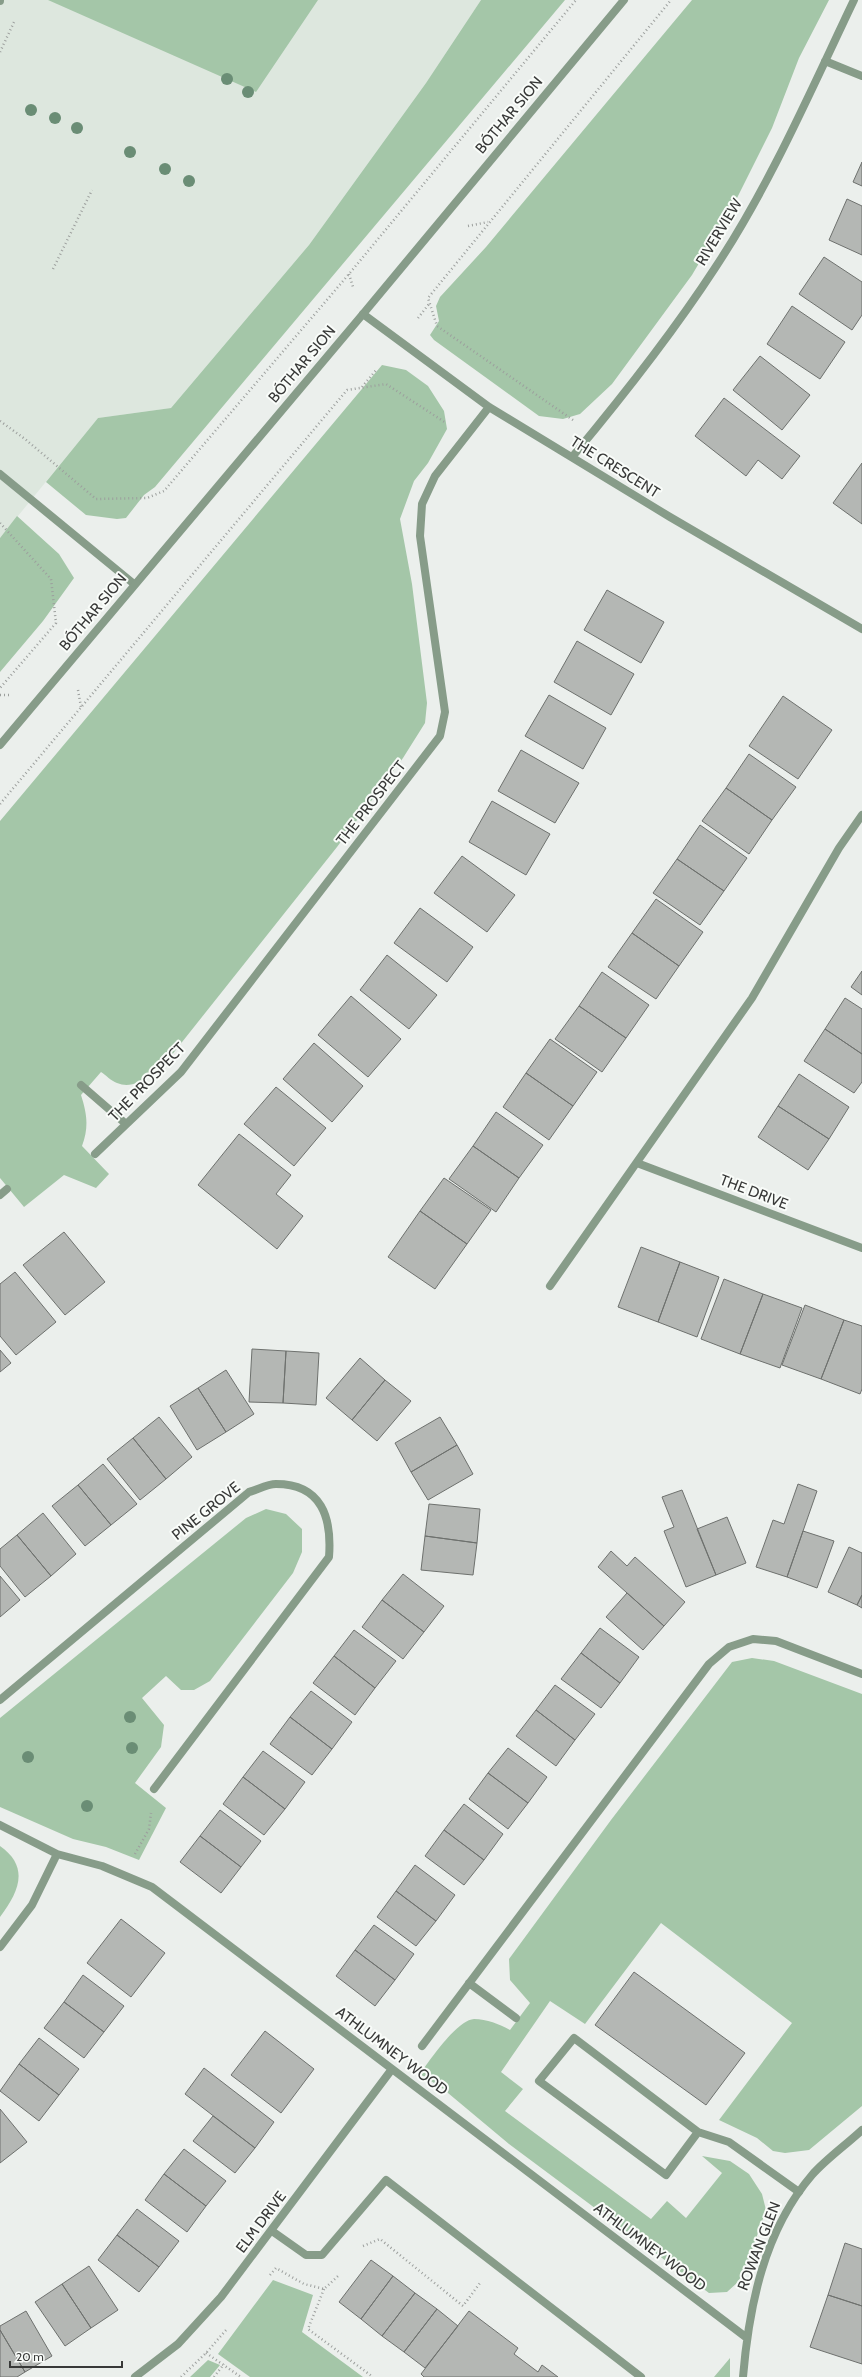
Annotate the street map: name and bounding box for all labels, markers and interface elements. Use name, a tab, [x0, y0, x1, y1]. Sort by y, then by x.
street label: BÓTHAR SION	[471, 72, 546, 157]
street label: RIVERVIEW	[692, 195, 746, 269]
street label: BÓTHAR SION	[264, 321, 339, 406]
street label: THE CRESCENT	[567, 432, 663, 502]
street label: BÓTHAR SION	[55, 569, 130, 654]
street label: THE PROSPECT	[332, 757, 410, 849]
street label: THE PROSPECT	[105, 1039, 189, 1125]
street label: THE DRIVE	[717, 1171, 791, 1213]
street label: PINE GROVE	[168, 1478, 244, 1544]
street label: ATHLUMNEY WOOD	[332, 2003, 452, 2099]
street label: ELM DRIVE	[232, 2188, 290, 2256]
street label: ATHLUMNEY WOOD	[590, 2199, 710, 2295]
street label: ROWAN GLEN	[734, 2199, 784, 2293]
scale bar	[10, 2343, 122, 2369]
text: 20 m	[16, 2349, 44, 2364]

